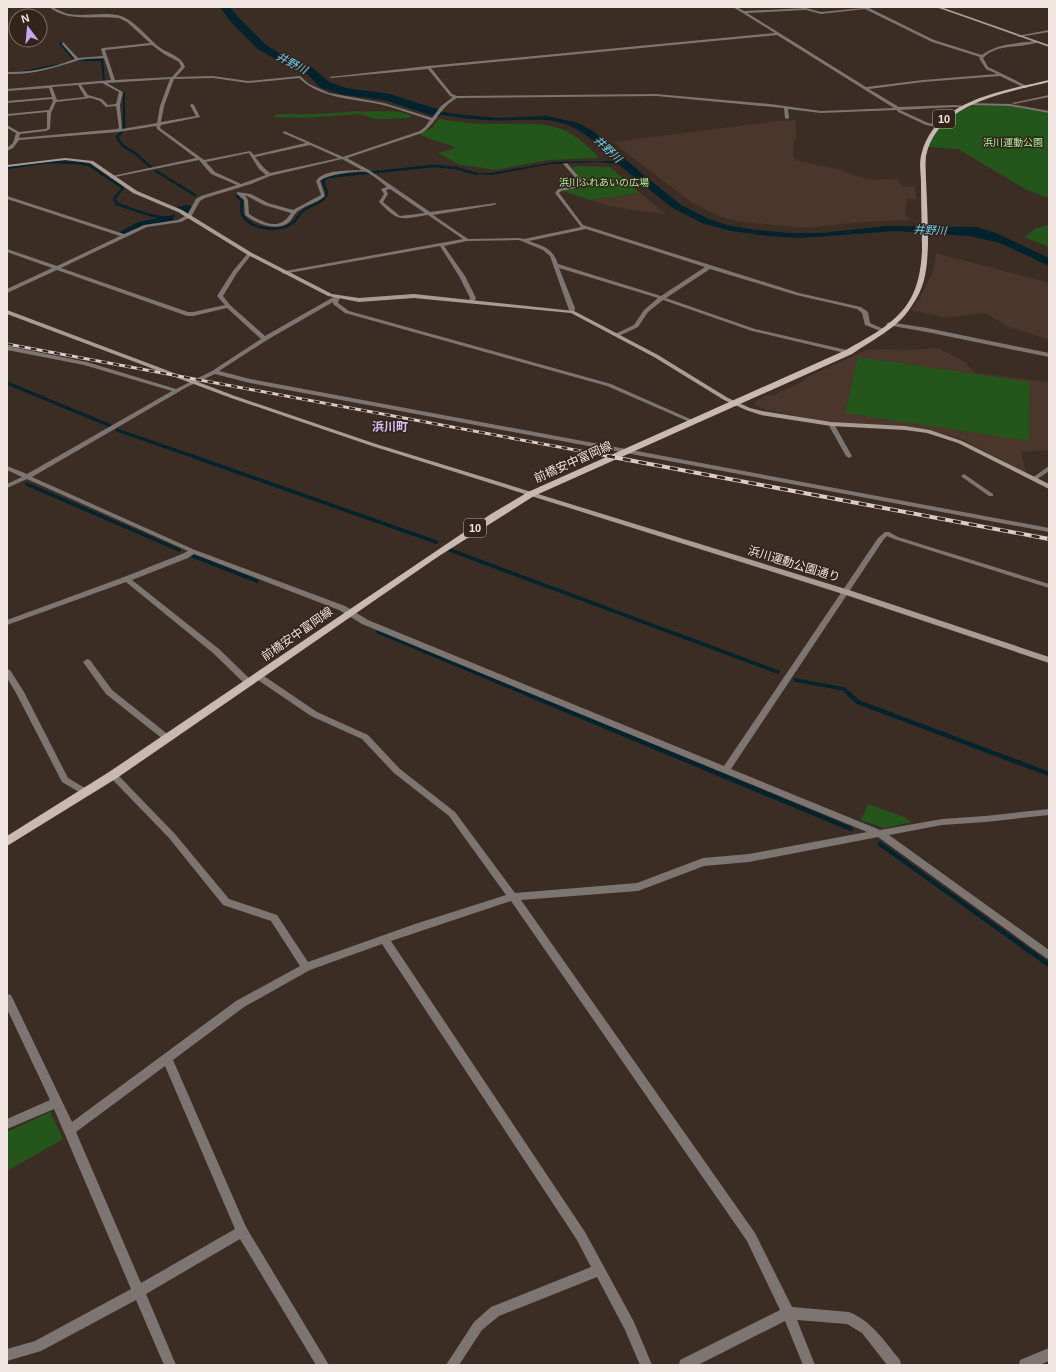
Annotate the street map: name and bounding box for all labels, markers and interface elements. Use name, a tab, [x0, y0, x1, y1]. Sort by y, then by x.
north arrow	[8, 8, 48, 48]
text: N	[20, 12, 31, 25]
water label: 井野川	[275, 50, 310, 77]
road number: 10	[933, 110, 955, 128]
water label: 井野川	[592, 133, 625, 165]
park label: 浜川運動公園	[983, 137, 1043, 148]
park label: 浜川ふれあいの広場	[559, 177, 649, 188]
water label: 井野川	[913, 223, 948, 237]
district label: 浜川町	[372, 420, 408, 434]
street label: 前橋安中富岡線	[532, 439, 614, 485]
road number: 10	[464, 519, 486, 537]
street label: 浜川運動公園通り	[746, 543, 842, 585]
street label: 前橋安中富岡線	[259, 604, 335, 664]

